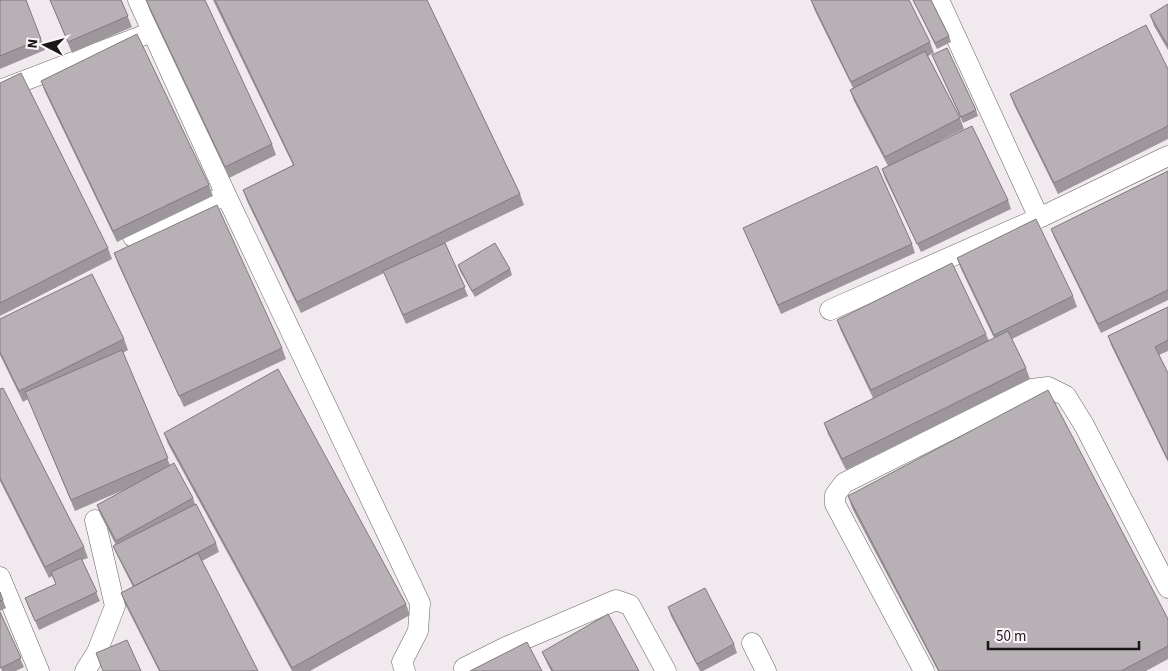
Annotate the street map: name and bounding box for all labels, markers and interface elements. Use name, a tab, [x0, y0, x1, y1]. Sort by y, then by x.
north arrow	[20, 20, 70, 70]
text: N	[23, 38, 43, 49]
scale bar	[988, 618, 1139, 650]
text: 50 m	[996, 626, 1026, 647]

